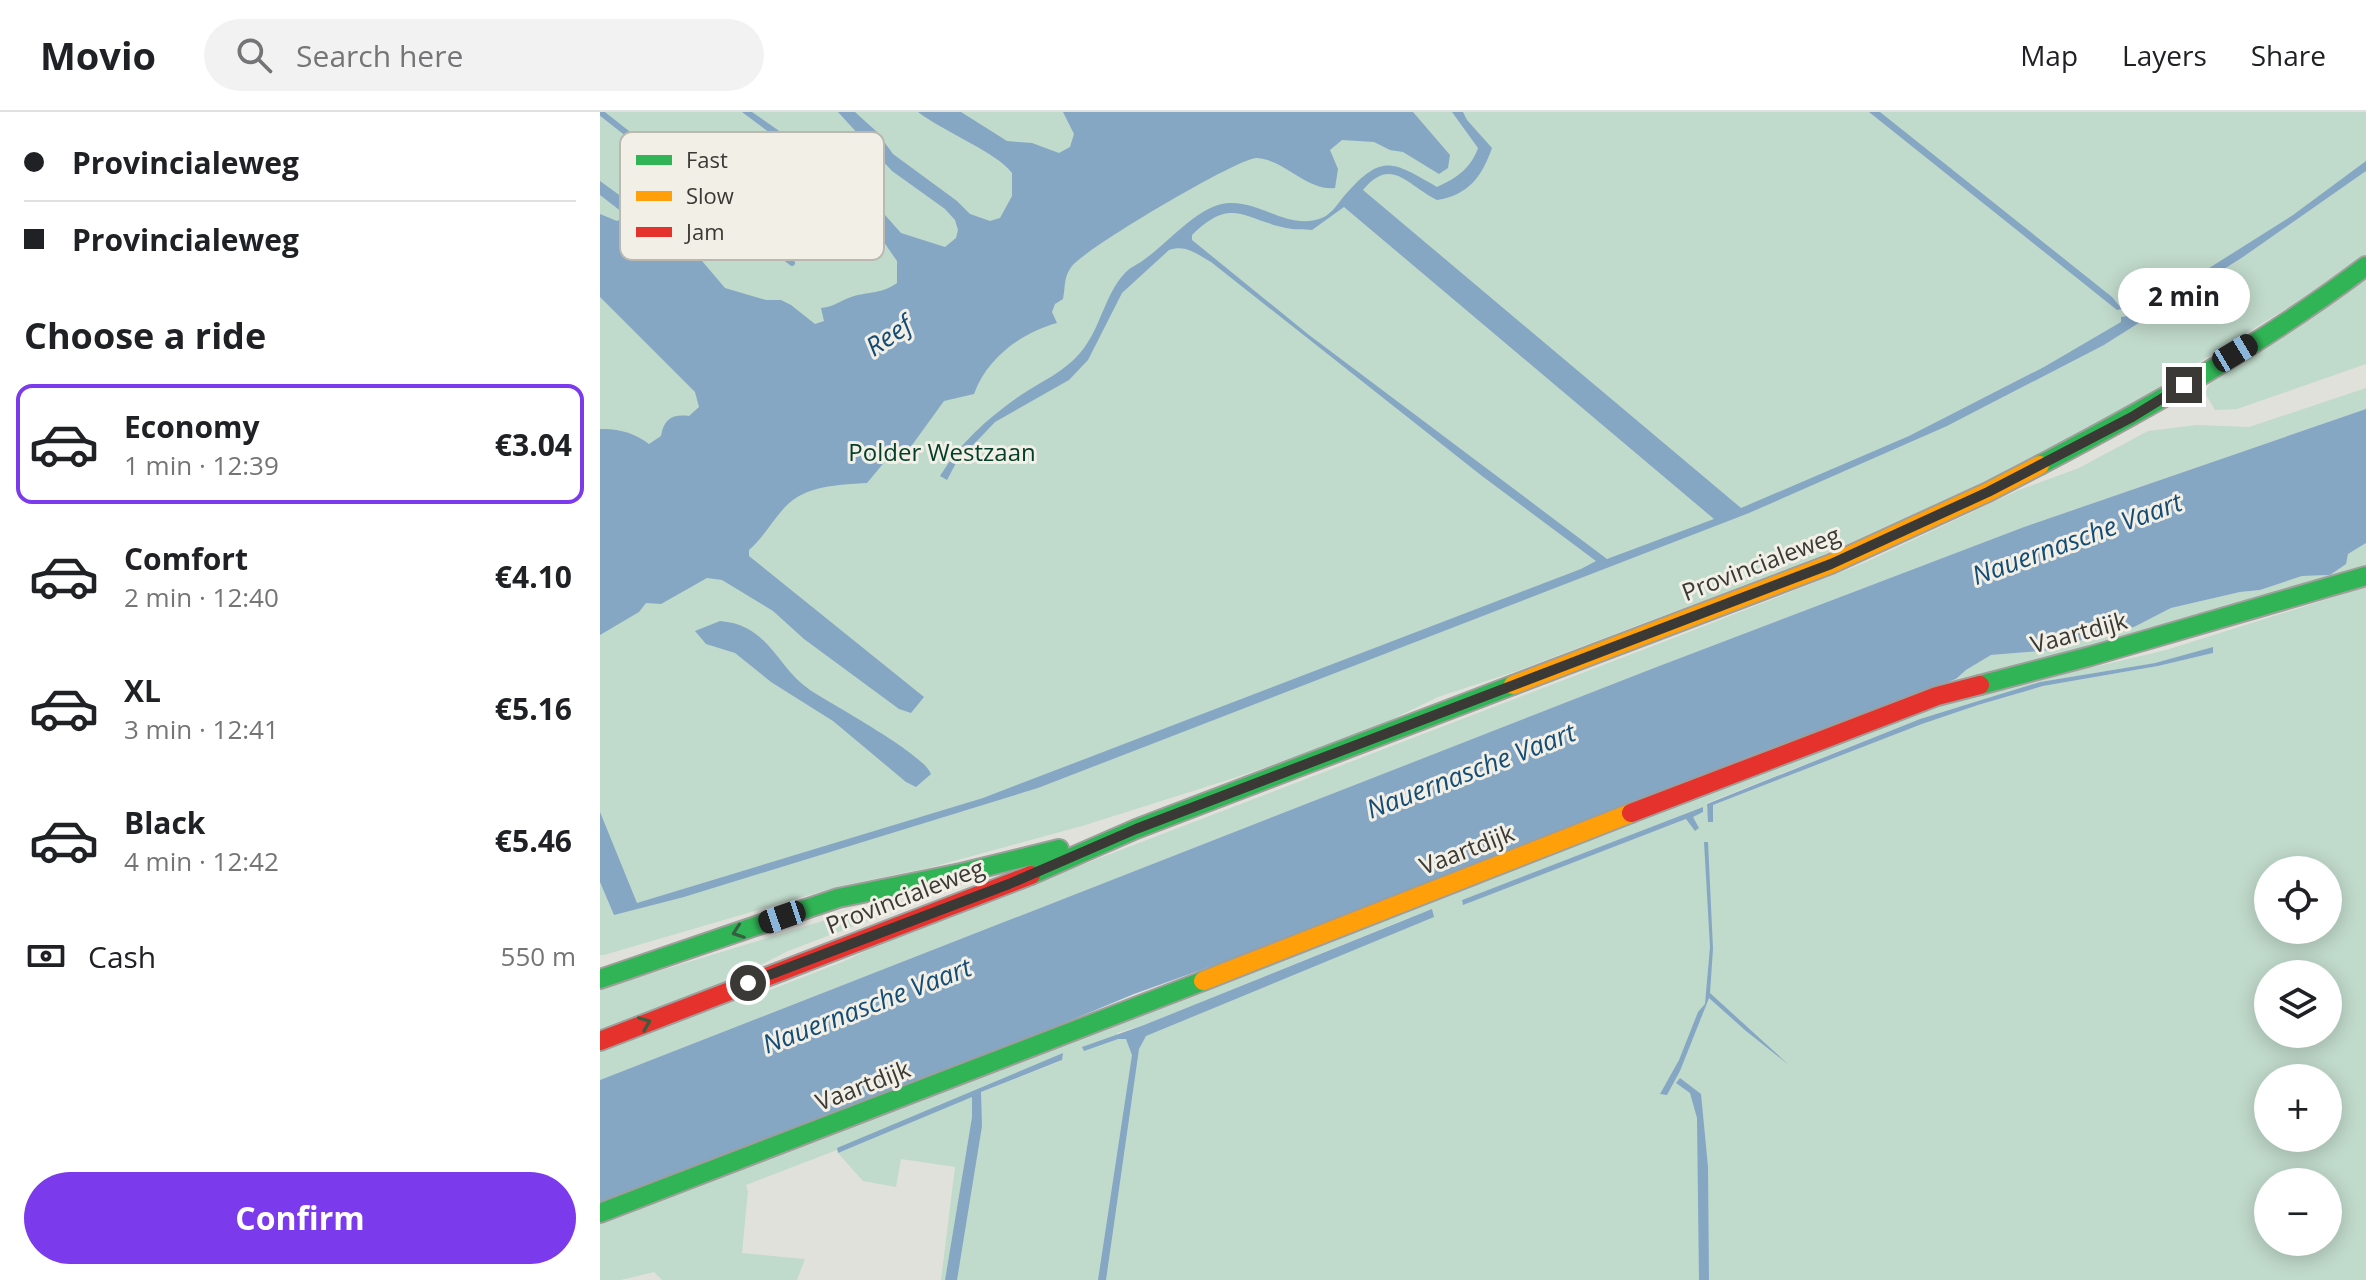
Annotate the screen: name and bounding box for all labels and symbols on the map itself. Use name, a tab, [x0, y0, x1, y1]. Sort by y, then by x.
legend	[620, 132, 884, 260]
text: Fast	[686, 144, 728, 174]
text: Slow	[686, 180, 734, 210]
text: Jam	[684, 216, 725, 246]
callout: 2 min	[2118, 269, 2250, 325]
water label: Reef	[858, 304, 922, 364]
car	[2208, 330, 2262, 376]
route end	[2166, 367, 2202, 403]
park label: Polder Westzaan	[848, 435, 1036, 468]
water label: Nauernasche Vaart	[1967, 483, 2188, 593]
street label: Provincialeweg	[1677, 517, 1844, 608]
street label: Vaartdijk	[2027, 603, 2131, 660]
water label: Nauernasche Vaart	[1361, 713, 1582, 826]
street label: Vaartdijk	[1414, 815, 1519, 882]
street label: Provincialeweg	[821, 850, 988, 941]
car	[755, 898, 809, 936]
one-way arrow	[732, 923, 746, 939]
water label: Nauernasche Vaart	[757, 948, 978, 1061]
route start	[730, 965, 766, 1001]
one-way arrow	[637, 1016, 651, 1032]
street label: Vaartdijk	[810, 1051, 915, 1118]

